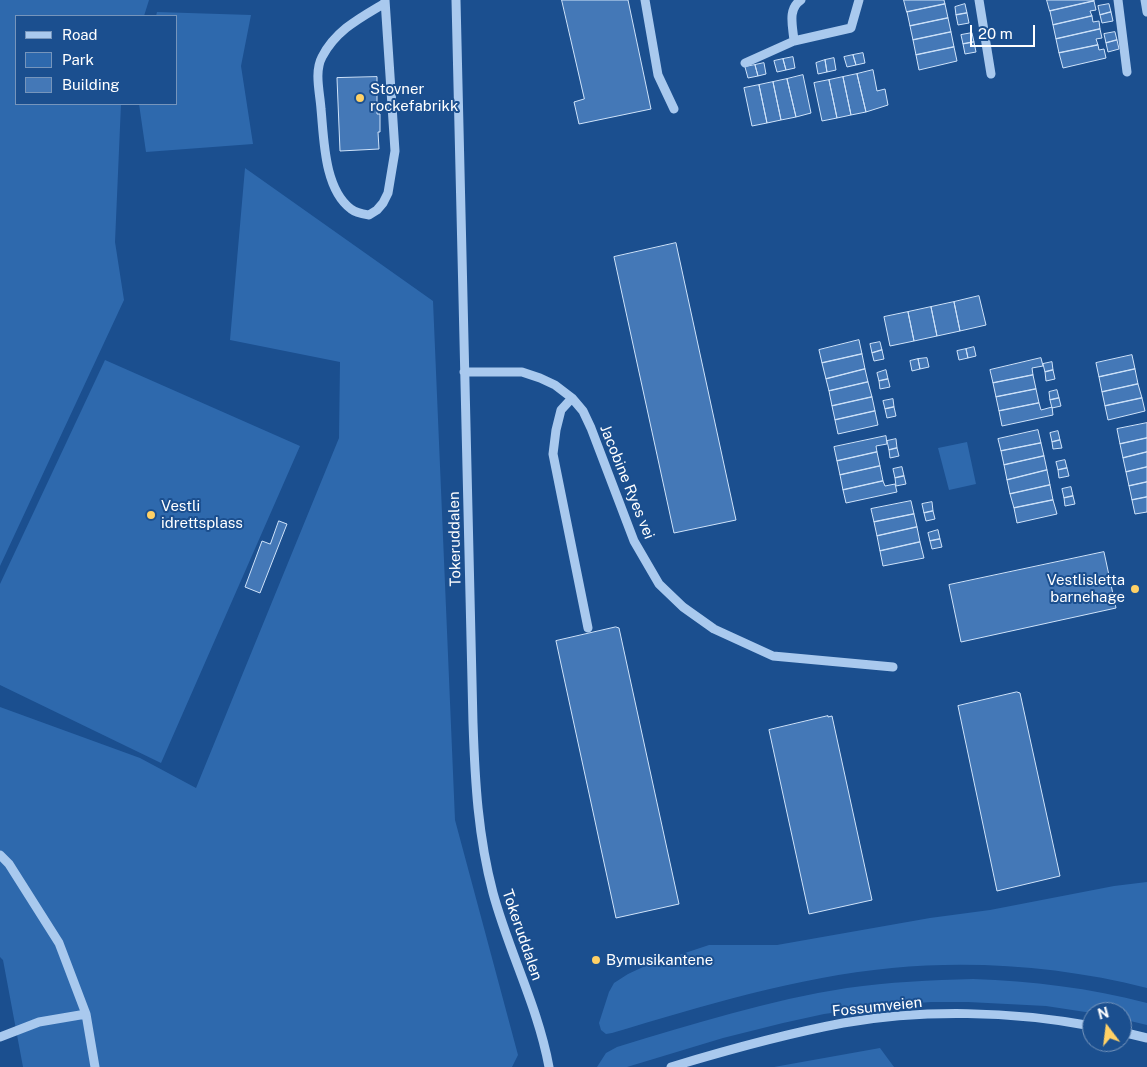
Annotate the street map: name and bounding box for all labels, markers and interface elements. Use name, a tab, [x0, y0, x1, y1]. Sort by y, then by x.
legend	[15, 15, 178, 105]
scale bar	[972, 15, 1037, 47]
text: 20 m	[978, 25, 1013, 42]
text: Road	[62, 26, 98, 43]
text: Park	[62, 51, 94, 68]
text: Building	[62, 76, 120, 93]
place label: Stovner rockefabrikk	[370, 80, 458, 115]
marker: Stovner rockefabrikk	[354, 92, 366, 104]
street label: Jacobine Ryes vei	[596, 422, 658, 542]
street label: Tokeruddalen	[445, 491, 465, 587]
place label: Vestli idrettsplass	[161, 497, 243, 532]
marker: Vestli idrettsplass	[145, 509, 157, 521]
place label: Vestlisletta barnehage	[1047, 571, 1125, 606]
marker: Vestlisletta barnehage	[1129, 583, 1141, 595]
street label: Tokeruddalen	[498, 887, 546, 983]
place label: Bymusikantene	[606, 951, 713, 969]
marker: Bymusikantene	[590, 954, 602, 966]
street label: Fossumveien	[831, 993, 923, 1021]
north arrow	[1082, 1002, 1132, 1052]
text: N	[1096, 1004, 1111, 1023]

